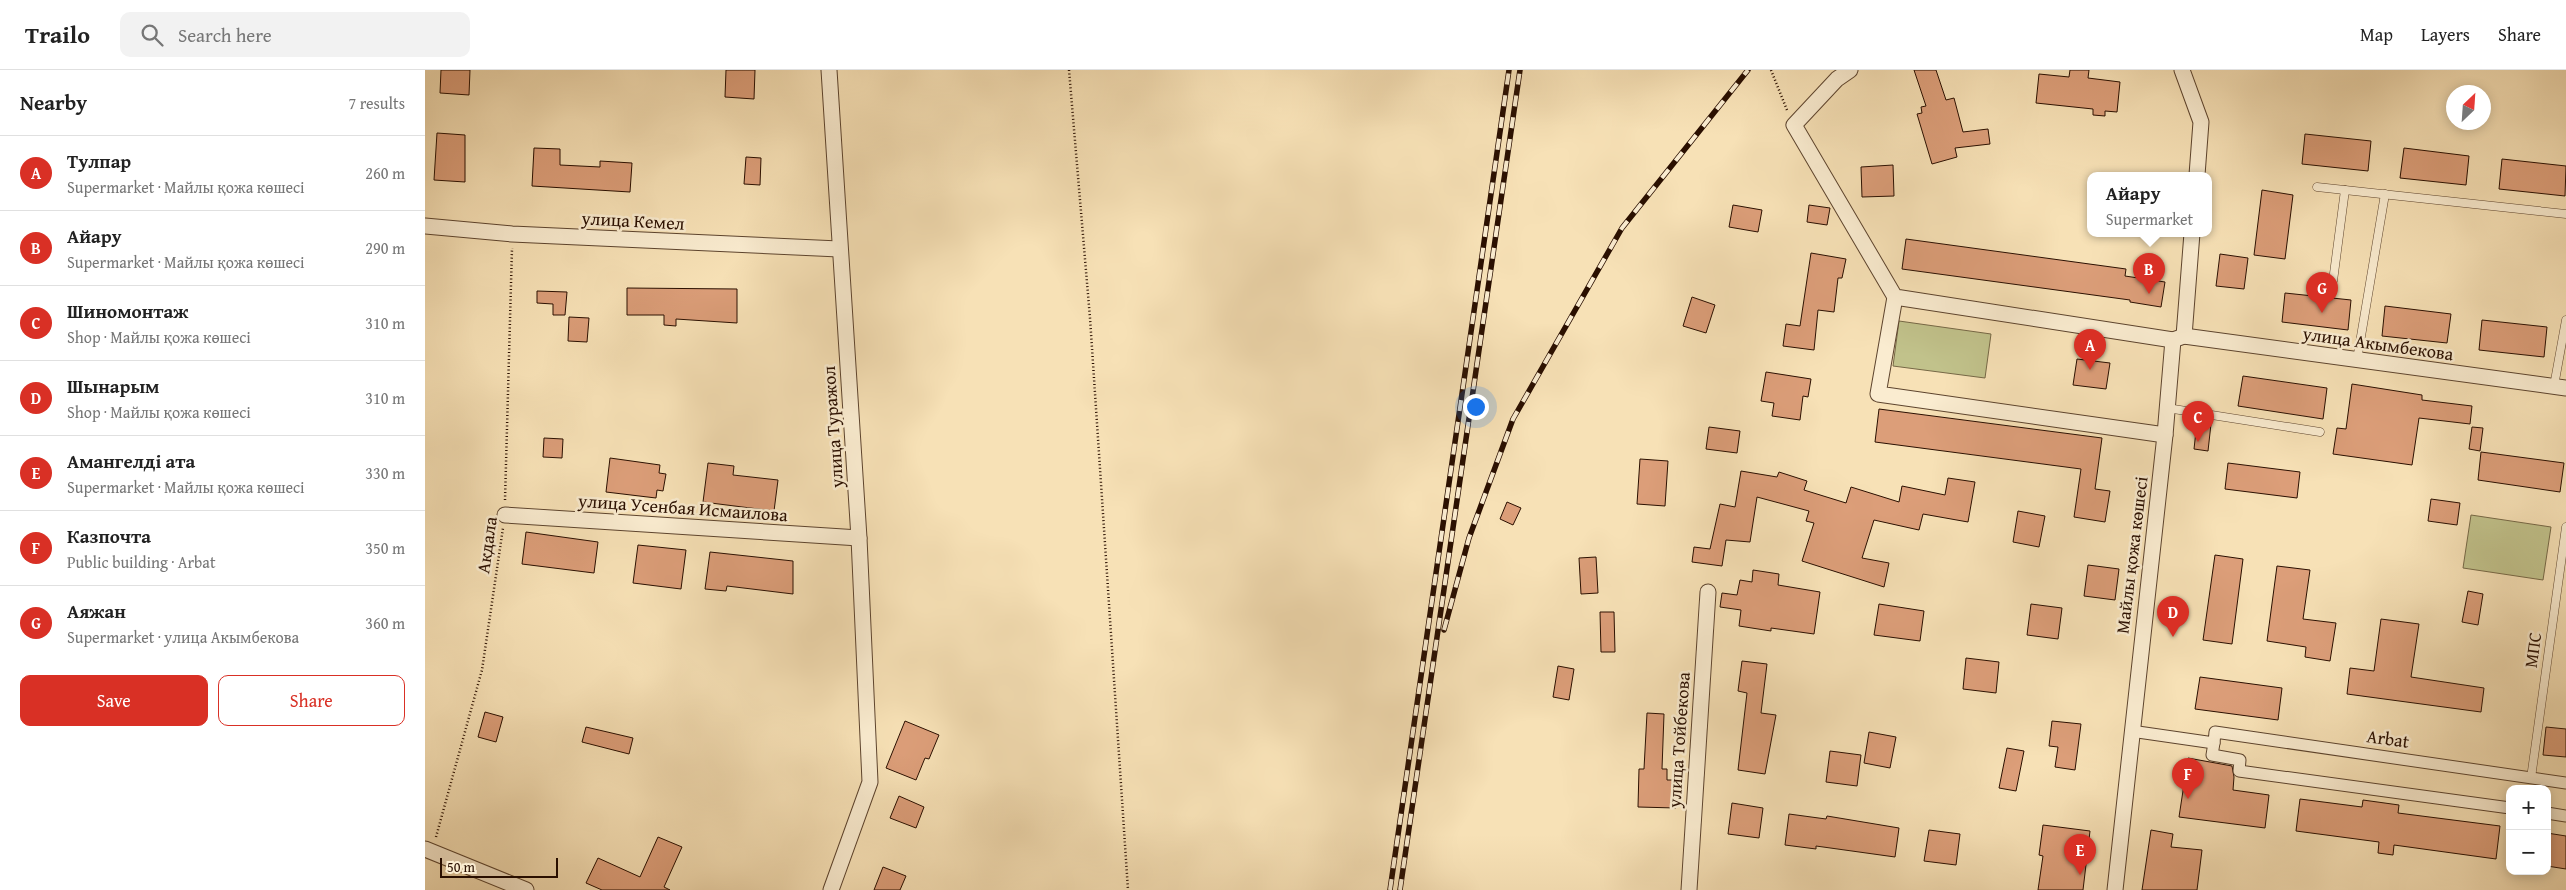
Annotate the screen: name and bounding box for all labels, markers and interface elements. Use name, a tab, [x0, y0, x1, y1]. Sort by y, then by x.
search box	[120, 12, 470, 57]
text: Trailo	[25, 17, 90, 52]
icon: search	[138, 21, 166, 49]
text: Search here	[178, 21, 272, 49]
text: Map	[2360, 21, 2393, 48]
text: Layers	[2421, 21, 2470, 48]
text: Share	[2498, 21, 2541, 48]
north arrow	[2446, 85, 2491, 130]
text: Nearby	[20, 87, 87, 118]
text: 7 results	[348, 91, 405, 115]
text: Тулпар	[67, 147, 131, 175]
text: A	[31, 161, 41, 185]
text: 260 m	[365, 161, 405, 185]
popup	[2087, 172, 2212, 237]
text: Supermarket · Майлы қожа көшесі	[67, 175, 305, 199]
text: Айару	[2106, 179, 2160, 207]
street label: улица Кемел	[580, 204, 685, 237]
text: Supermarket	[2106, 207, 2193, 231]
text: Айару	[67, 222, 122, 250]
text: B	[31, 236, 41, 260]
text: 290 m	[365, 236, 405, 260]
text: Supermarket · Майлы қожа көшесі	[67, 250, 305, 274]
pin: B	[2133, 253, 2165, 294]
pin: G	[2306, 272, 2338, 313]
text: Шиномонтаж	[67, 297, 188, 325]
text: C	[31, 311, 41, 335]
text: 310 m	[365, 311, 405, 335]
street label: улица Акымбекова	[2300, 319, 2456, 368]
text: Shop · Майлы қожа көшесі	[67, 325, 251, 349]
pin: A	[2074, 329, 2106, 370]
street label: улица Туражол	[815, 365, 850, 490]
text: Шынарым	[67, 372, 159, 400]
text: D	[31, 386, 41, 410]
text: 310 m	[365, 386, 405, 410]
your location	[1463, 394, 1489, 420]
text: Shop · Майлы қожа көшесі	[67, 400, 251, 424]
pin: C	[2182, 401, 2214, 442]
text: Амангелді ата	[67, 447, 195, 475]
text: E	[32, 461, 40, 485]
text: 330 m	[365, 461, 405, 485]
text: Supermarket · Майлы қожа көшесі	[67, 475, 305, 499]
street label: Майлы қожа көшесі	[2108, 475, 2155, 635]
street label: улица Усенбая Исмаилова	[576, 487, 789, 528]
street label: Акдала	[469, 514, 504, 575]
text: Казпочта	[67, 522, 151, 550]
text: F	[32, 536, 40, 560]
text: 350 m	[365, 536, 405, 560]
text: Public building · Arbat	[67, 550, 216, 574]
pin: D	[2157, 596, 2189, 637]
text: Аяжан	[67, 597, 126, 625]
text: G	[31, 611, 41, 635]
text: 360 m	[365, 611, 405, 635]
text: Supermarket · улица Акымбекова	[67, 625, 299, 649]
street label: МПС	[2517, 630, 2548, 669]
street label: улица Тойбекова	[1660, 671, 1697, 810]
button: Save	[20, 675, 208, 726]
button: Share	[218, 675, 405, 726]
street label: Arbat	[2365, 722, 2412, 755]
pin: F	[2172, 758, 2204, 799]
map controls	[2506, 785, 2551, 875]
button: +	[2506, 785, 2551, 830]
button: −	[2506, 830, 2551, 875]
pin: E	[2064, 834, 2096, 875]
scale bar	[440, 855, 557, 878]
text: 50 m	[447, 857, 475, 877]

